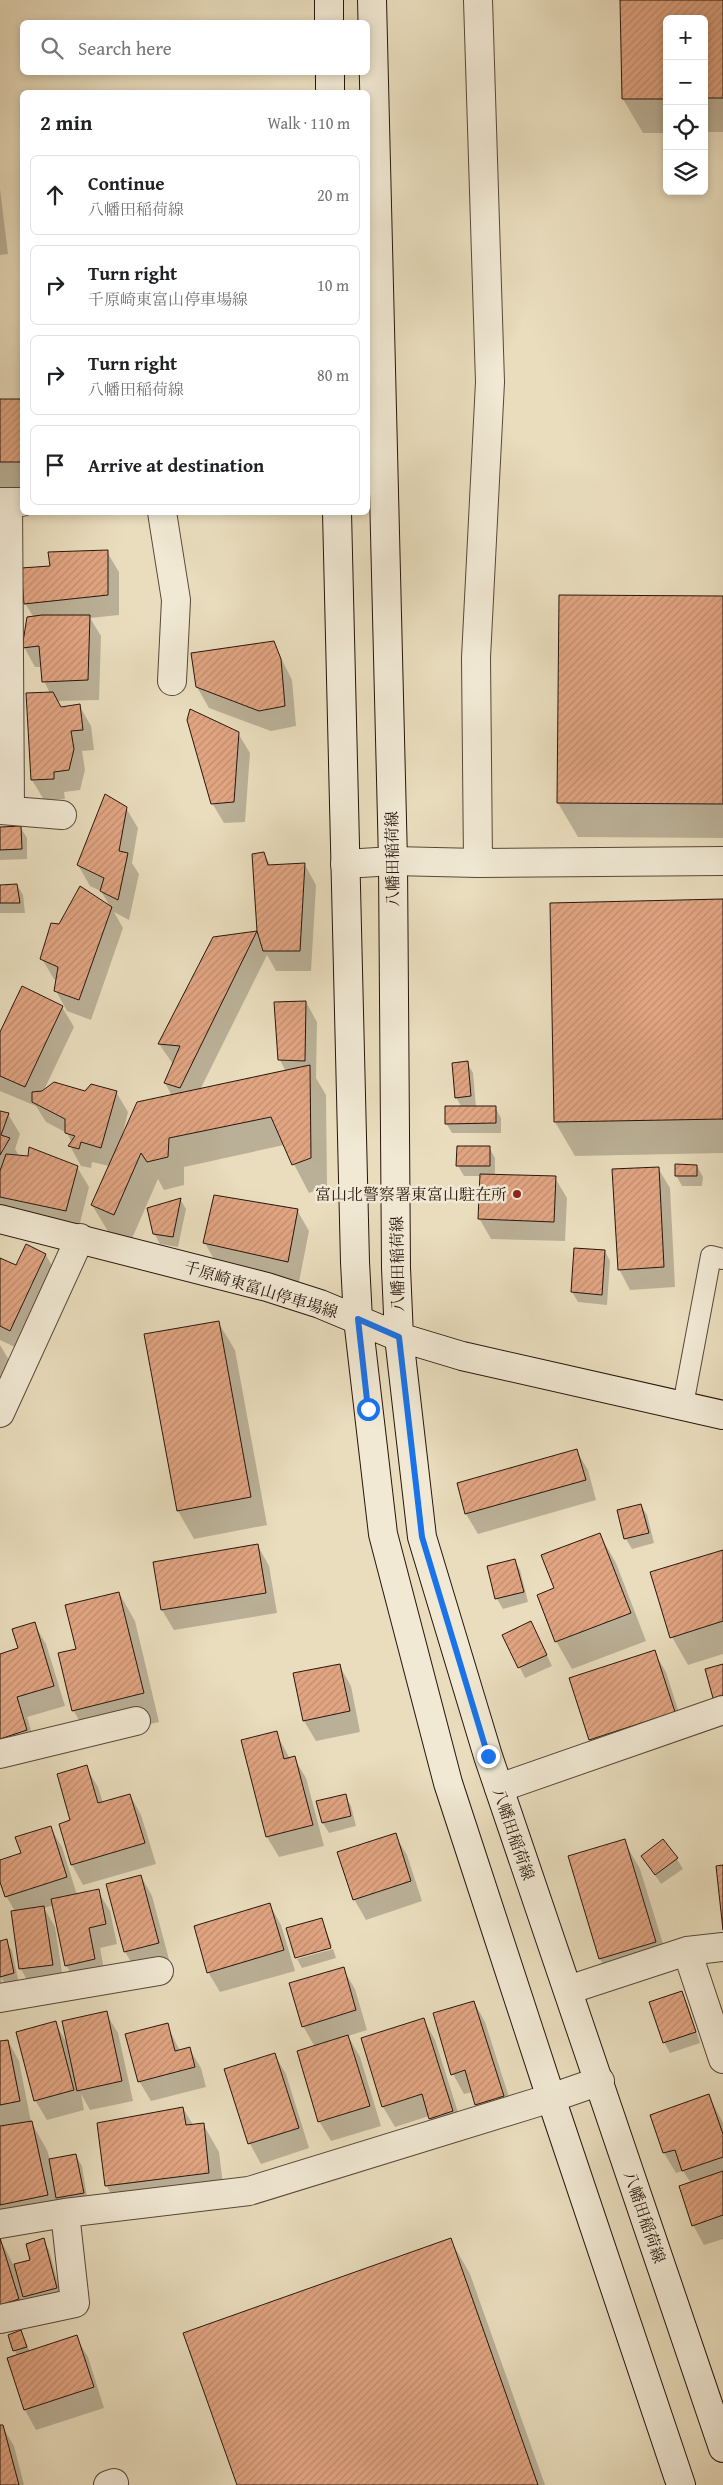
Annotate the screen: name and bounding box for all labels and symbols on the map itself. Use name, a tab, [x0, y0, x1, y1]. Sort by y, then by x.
street label: 八幡田稲荷線	[379, 811, 405, 907]
place label: 富山北警察署東富山駐在所	[315, 1182, 507, 1206]
marker: 富山北警察署東富山駐在所	[511, 1188, 523, 1200]
street label: 八幡田稲荷線	[384, 1216, 410, 1312]
street label: 千原崎東富山停車場線	[181, 1254, 341, 1324]
route start	[357, 1398, 380, 1421]
route end	[477, 1745, 500, 1768]
street label: 八幡田稲荷線	[487, 1785, 541, 1883]
street label: 八幡田稲荷線	[618, 2168, 672, 2266]

